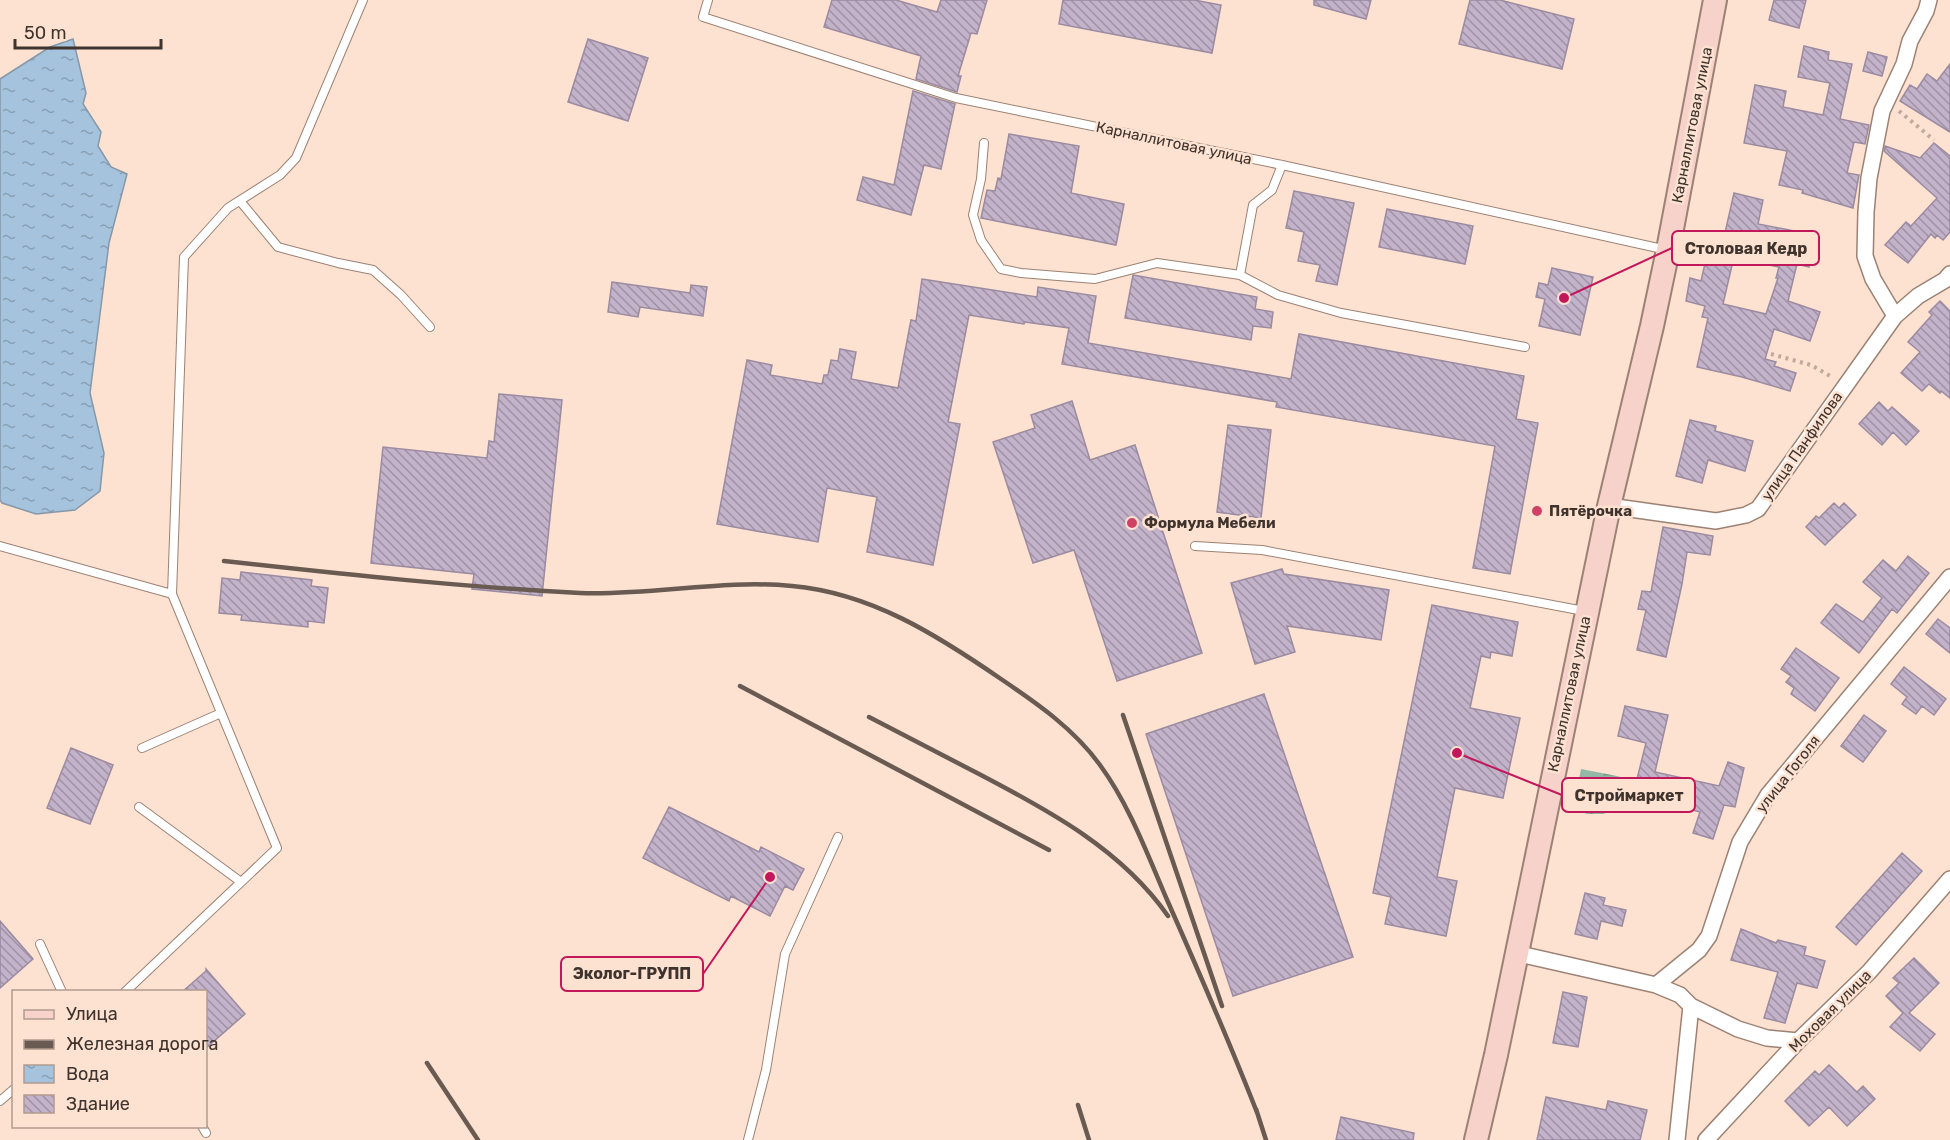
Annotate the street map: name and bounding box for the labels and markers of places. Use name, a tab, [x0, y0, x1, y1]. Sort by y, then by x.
callout: Столовая Кедр	[1672, 231, 1819, 265]
place label: Пятёрочка	[1549, 502, 1632, 520]
marker: Пятёрочка	[1530, 504, 1544, 518]
place label: Формула Мебели	[1144, 514, 1276, 532]
marker: Формула Мебели	[1125, 516, 1139, 530]
callout: Строймаркет	[1562, 778, 1695, 812]
callout: Эколог-ГРУПП	[561, 957, 703, 991]

